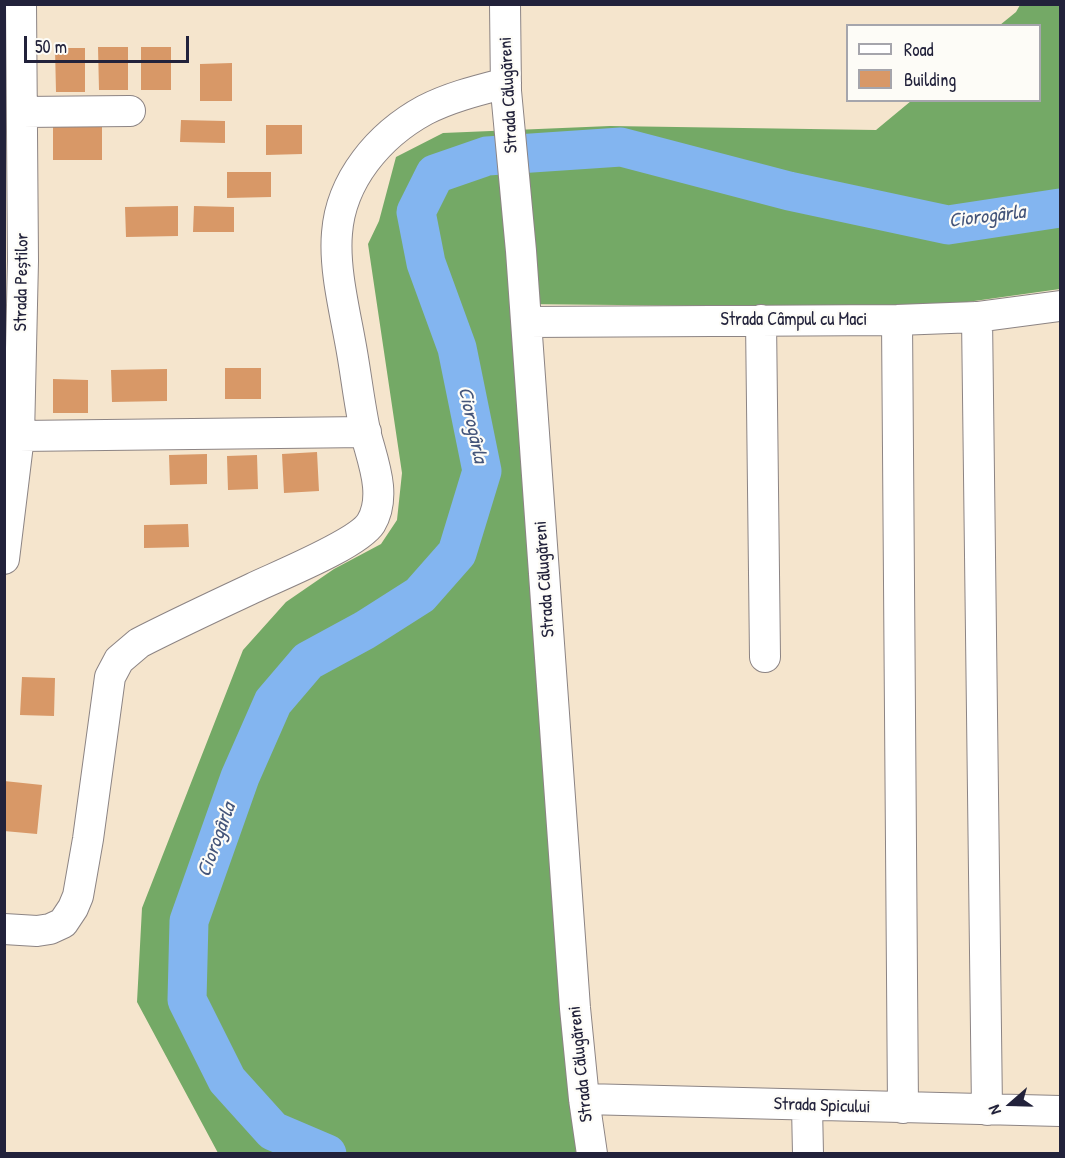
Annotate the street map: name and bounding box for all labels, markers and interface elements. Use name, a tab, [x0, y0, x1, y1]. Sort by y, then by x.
scale bar	[27, 24, 192, 62]
legend	[846, 24, 1041, 102]
text: 50 m	[35, 34, 67, 59]
street label: Strada Călugăreni	[495, 36, 523, 154]
text: Road	[904, 37, 934, 62]
text: Building	[904, 67, 956, 92]
water label: Ciorogârla	[947, 200, 1027, 234]
street label: Strada Peștilor	[10, 233, 34, 331]
street label: Strada Câmpul cu Maci	[721, 309, 867, 331]
water label: Ciorogârla	[452, 385, 492, 465]
street label: Strada Călugăreni	[530, 520, 560, 638]
water label: Ciorogârla	[193, 800, 241, 880]
street label: Strada Călugăreni	[564, 1005, 598, 1123]
north arrow	[981, 1074, 1041, 1134]
street label: Strada Spicului	[773, 1094, 871, 1118]
text: N	[982, 1102, 1006, 1118]

